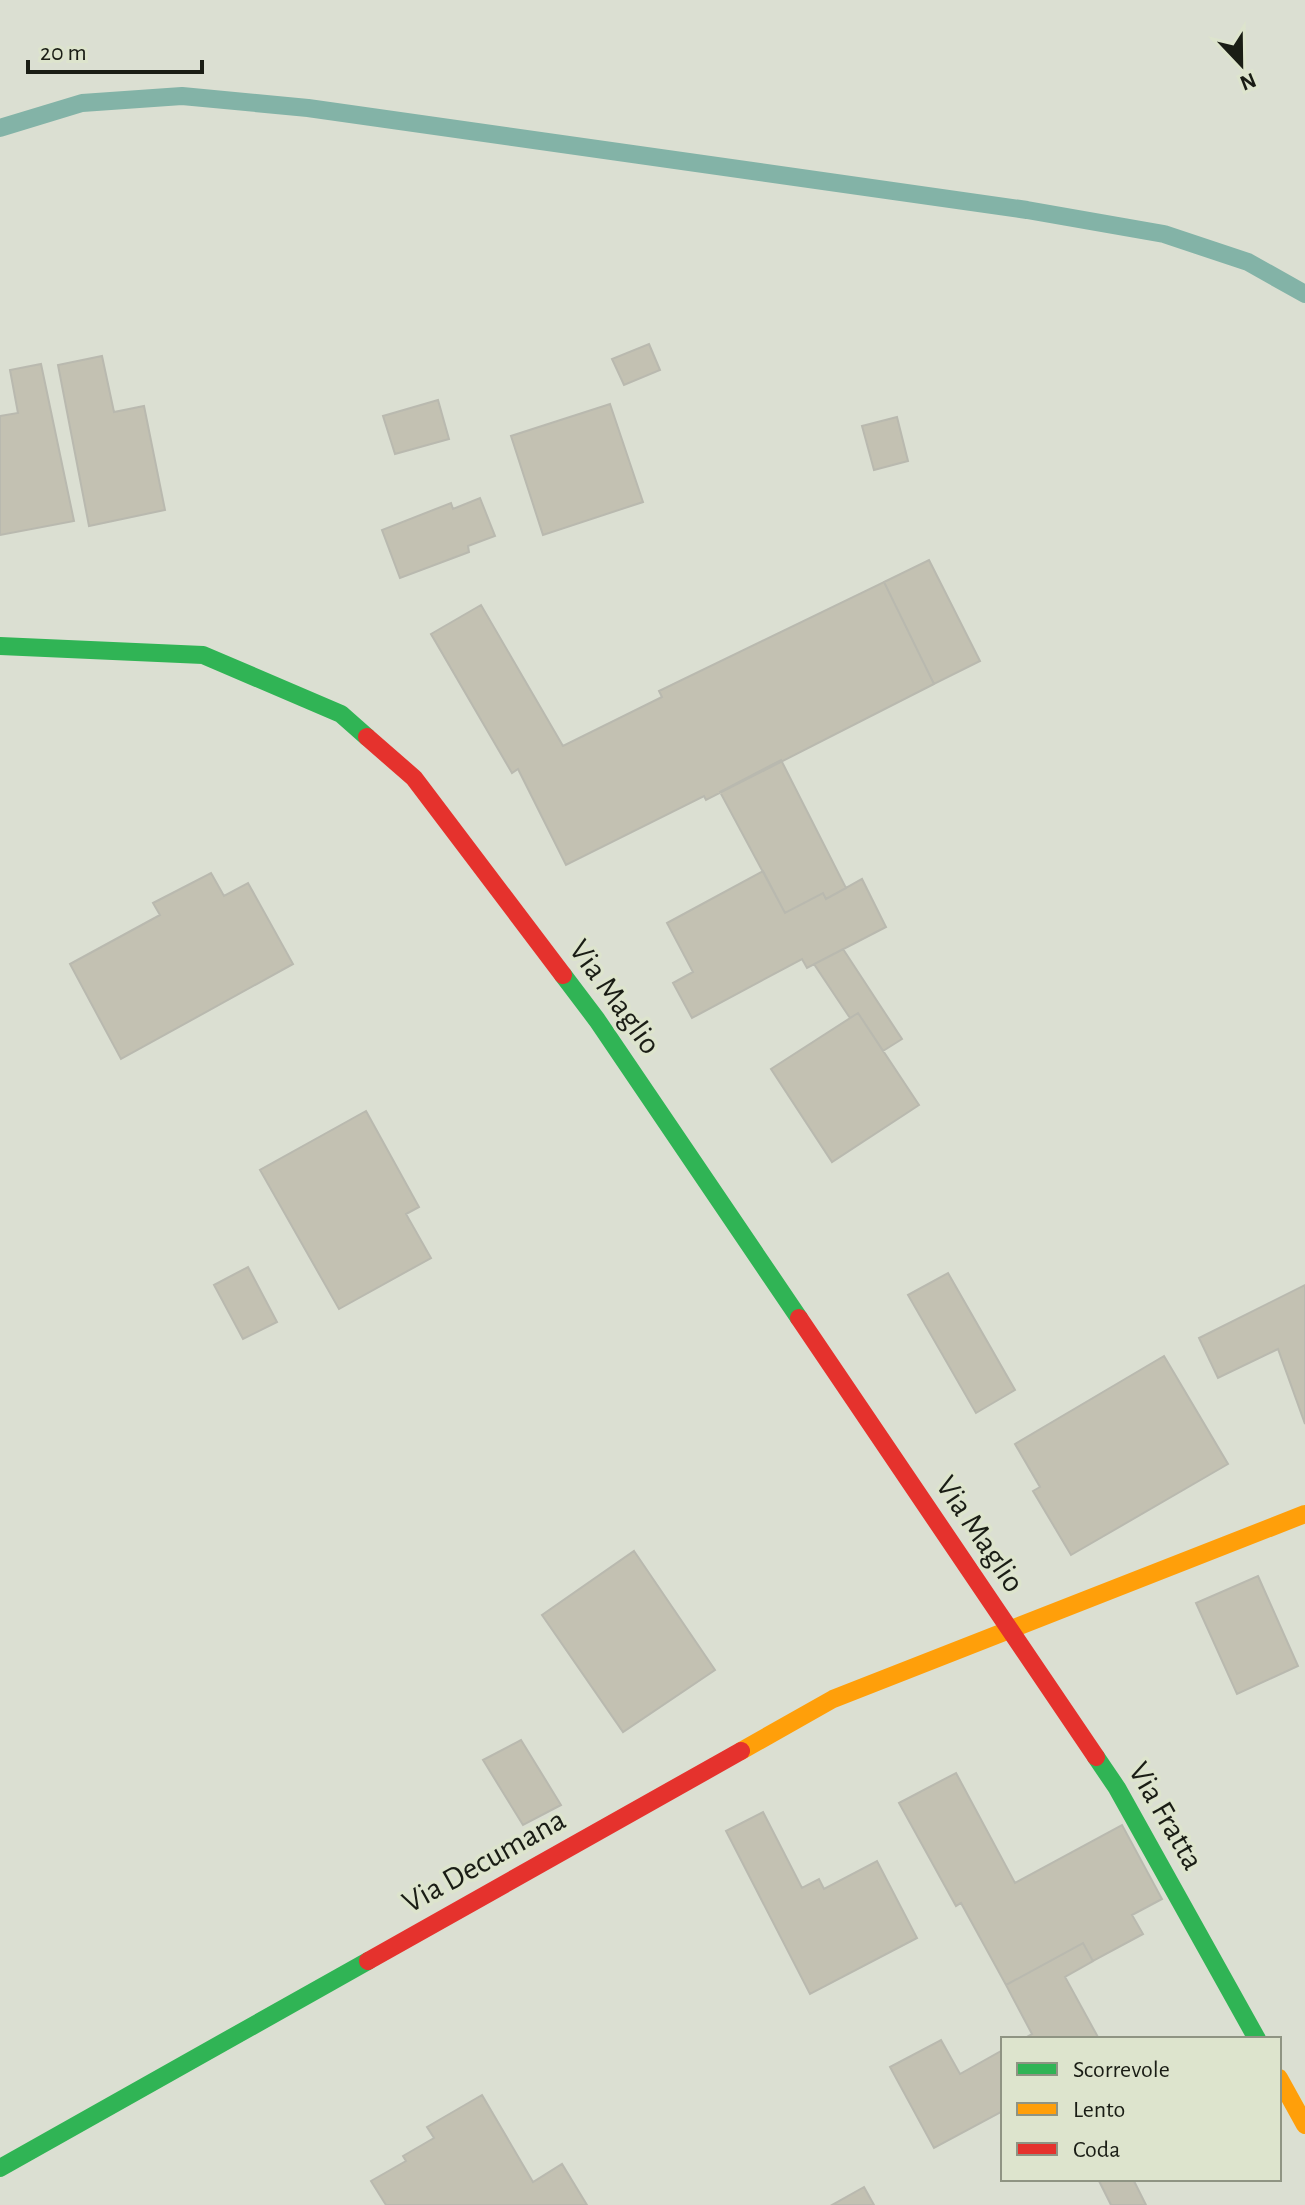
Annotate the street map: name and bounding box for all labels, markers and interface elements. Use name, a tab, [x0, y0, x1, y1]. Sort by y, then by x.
scale bar	[28, 24, 202, 74]
north arrow	[1201, 24, 1281, 104]
text: 20 m	[40, 41, 87, 65]
text: N	[1237, 69, 1259, 95]
street label: Via Maglio	[563, 934, 667, 1060]
street label: Via Maglio	[930, 1470, 1030, 1598]
street label: Via Fratta	[1123, 1757, 1209, 1875]
street label: Via Decumana	[397, 1803, 571, 1919]
legend	[1001, 2037, 1281, 2181]
text: Scorrevole	[1073, 2058, 1170, 2082]
text: Lento	[1073, 2098, 1125, 2122]
text: Coda	[1073, 2138, 1120, 2162]

